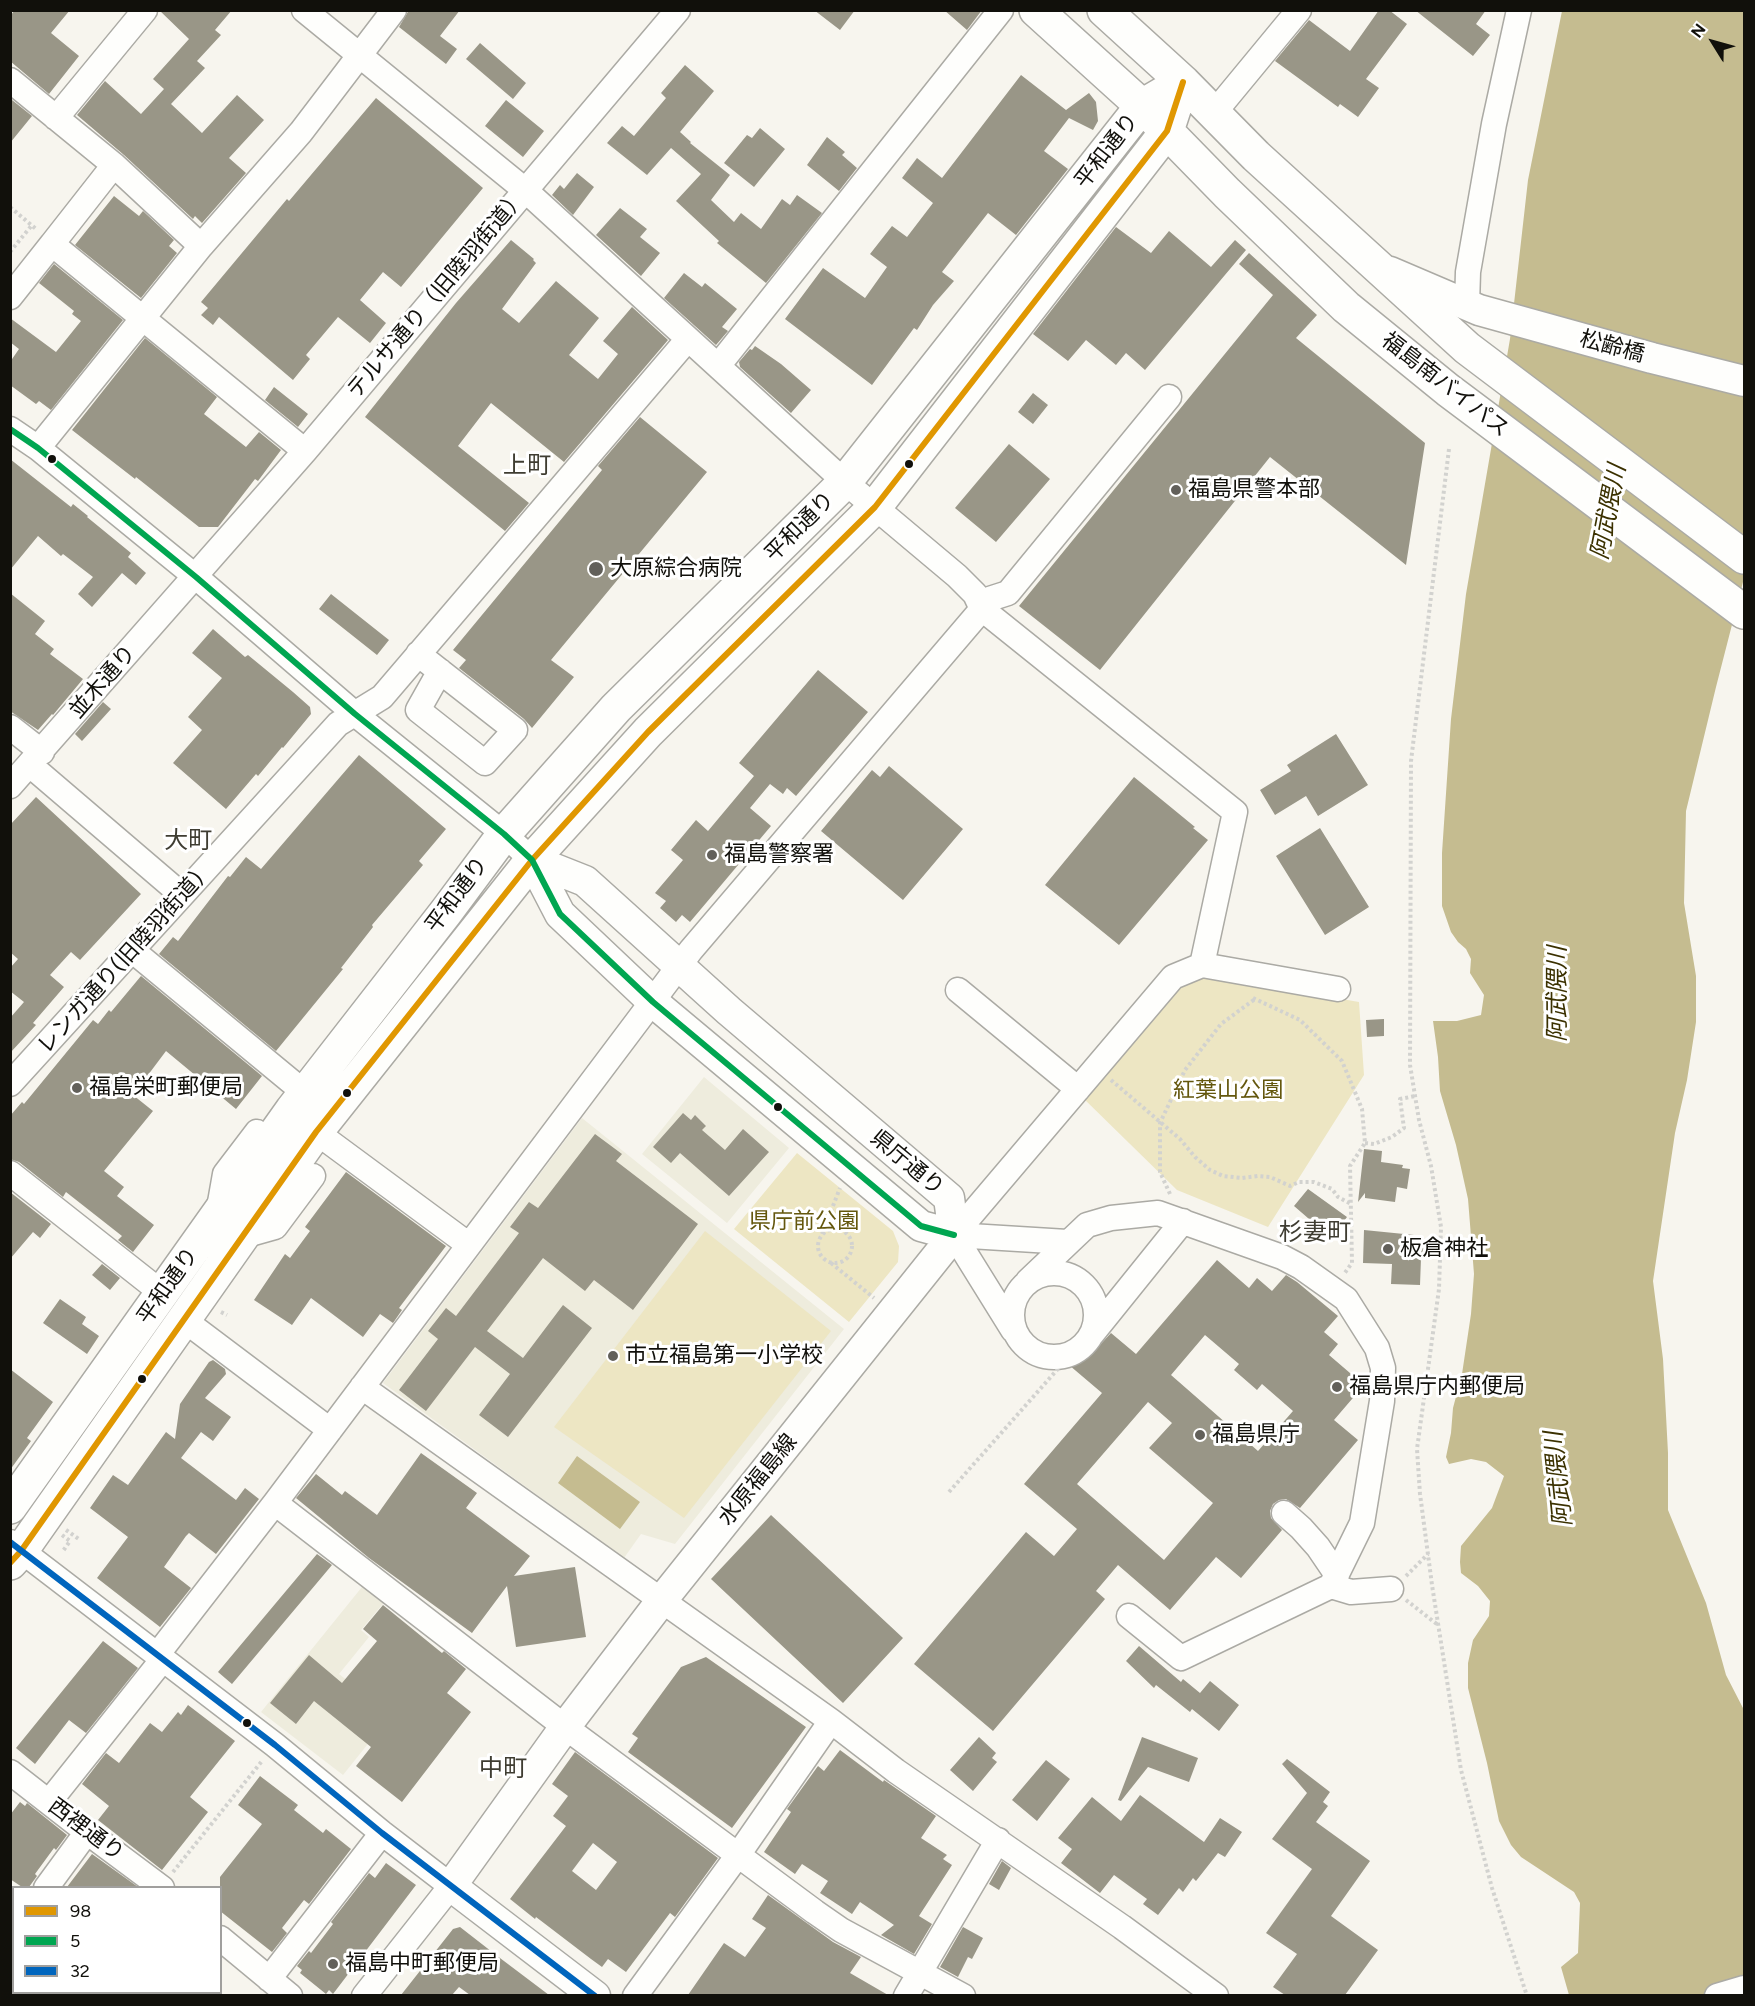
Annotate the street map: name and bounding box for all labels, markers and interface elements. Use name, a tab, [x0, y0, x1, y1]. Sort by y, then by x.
north arrow	[1683, 12, 1743, 72]
text: N	[1687, 20, 1710, 42]
street label: 平和通り	[1070, 108, 1144, 194]
street label: テルサ通り（旧陸羽街道）	[342, 184, 532, 404]
street label: 松齢橋	[1577, 326, 1647, 368]
street label: 福島南バイパス	[1376, 327, 1514, 443]
district label: 上町	[503, 452, 551, 480]
unlabelled marker	[46, 453, 58, 465]
unlabelled marker	[903, 458, 915, 470]
water label: 阿武隈川	[1586, 462, 1632, 562]
place label: 福島県警本部	[1188, 477, 1320, 503]
marker: 福島県警本部	[1169, 483, 1183, 497]
street label: 平和通り	[760, 487, 840, 567]
place label: 大原綜合病院	[610, 556, 742, 582]
marker: 大原綜合病院	[587, 560, 605, 578]
street label: 並木通り	[64, 640, 142, 724]
district label: 大町	[164, 827, 212, 855]
place label: 福島警察署	[724, 842, 834, 868]
marker: 福島警察署	[705, 848, 719, 862]
street label: 平和通り	[420, 852, 494, 938]
street label: レンガ通り(旧陸羽街道)	[32, 867, 210, 1059]
water label: 阿武隈川	[1544, 946, 1572, 1042]
place label: 福島栄町郵便局	[89, 1075, 243, 1101]
park label: 紅葉山公園	[1173, 1078, 1283, 1104]
marker: 福島栄町郵便局	[70, 1081, 84, 1095]
unlabelled marker	[341, 1087, 353, 1099]
unlabelled marker	[772, 1101, 784, 1113]
street label: 県庁通り	[865, 1125, 949, 1201]
park label: 県庁前公園	[749, 1209, 859, 1235]
district label: 杉妻町	[1279, 1219, 1351, 1247]
place label: 板倉神社	[1400, 1236, 1488, 1262]
street label: 平和通り	[132, 1242, 204, 1330]
marker: 板倉神社	[1381, 1242, 1395, 1256]
place label: 市立福島第一小学校	[625, 1343, 823, 1369]
marker: 市立福島第一小学校	[606, 1349, 620, 1363]
unlabelled marker	[136, 1373, 148, 1385]
place label: 福島県庁内郵便局	[1349, 1374, 1525, 1400]
marker: 福島県庁内郵便局	[1330, 1380, 1344, 1394]
place label: 福島県庁	[1212, 1422, 1300, 1448]
marker: 福島県庁	[1193, 1428, 1207, 1442]
street label: 水原福島線	[713, 1429, 803, 1531]
water label: 阿武隈川	[1540, 1430, 1578, 1528]
unlabelled marker	[241, 1717, 253, 1729]
district label: 中町	[479, 1755, 527, 1783]
street label: 西裡通り	[43, 1793, 129, 1867]
legend	[12, 1886, 222, 1994]
text: 98	[70, 1900, 91, 1922]
text: 5	[70, 1930, 80, 1952]
place label: 福島中町郵便局	[345, 1951, 499, 1977]
marker: 福島中町郵便局	[326, 1957, 340, 1971]
text: 32	[70, 1960, 90, 1982]

